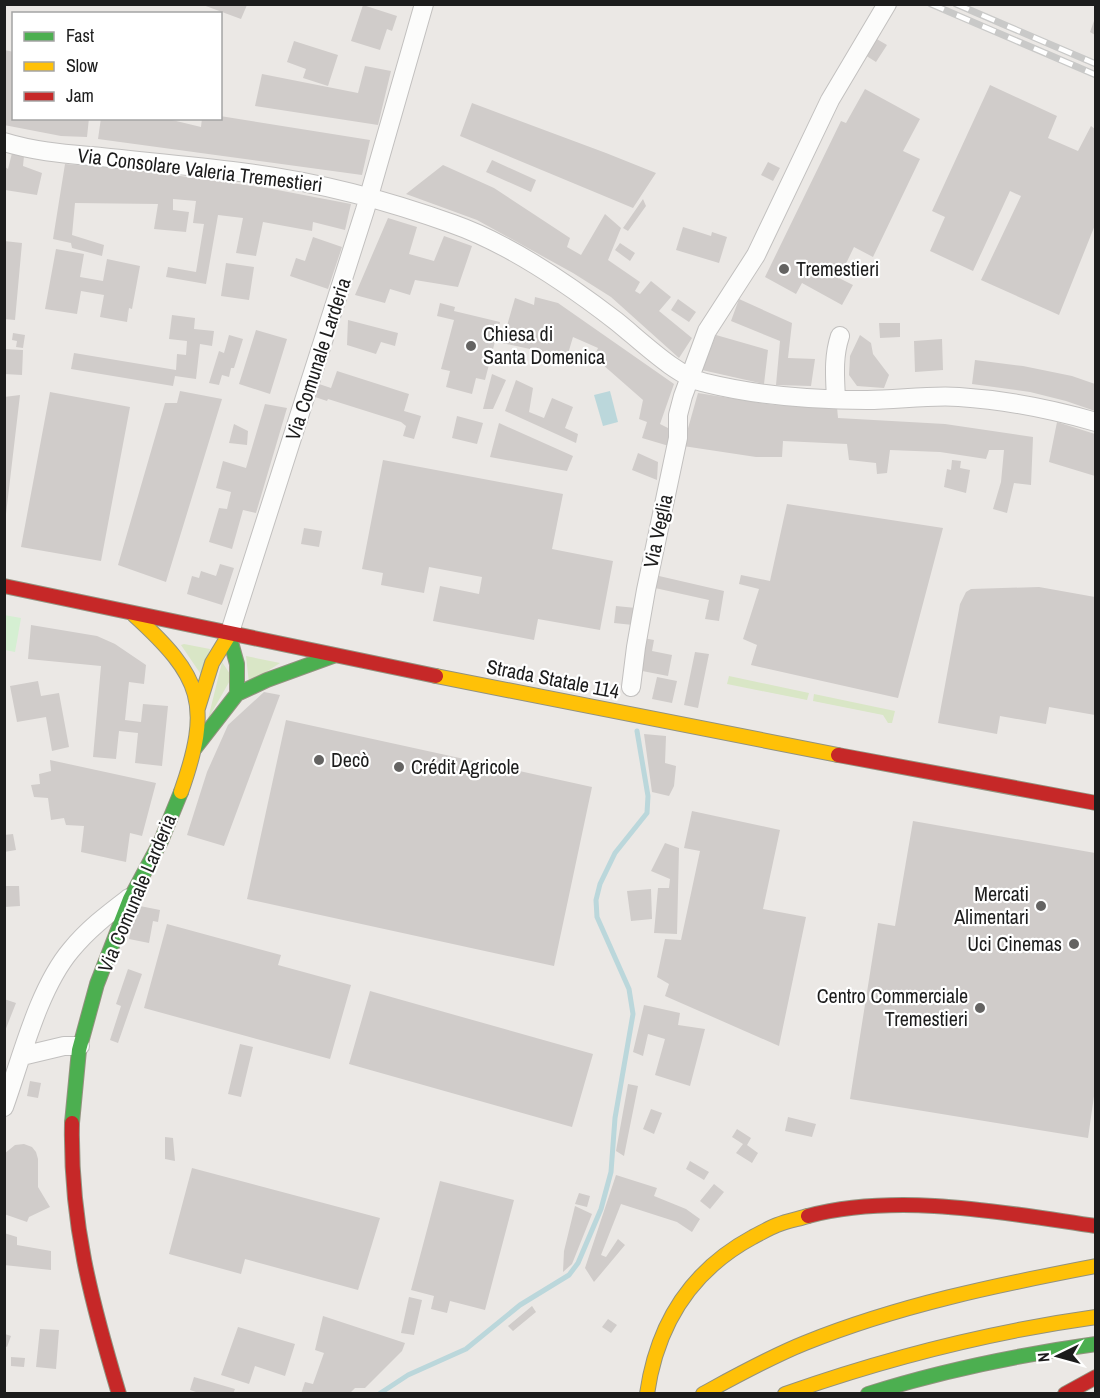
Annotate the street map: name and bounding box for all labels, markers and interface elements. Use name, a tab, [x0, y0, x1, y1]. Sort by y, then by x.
legend	[12, 12, 222, 120]
text: Fast	[66, 23, 94, 48]
text: Slow	[66, 53, 98, 78]
text: Jam	[66, 83, 94, 108]
street label: Via Consolare Valeria Tremestieri	[76, 141, 324, 198]
place label: Tremestieri	[796, 255, 879, 282]
marker: Tremestieri	[777, 262, 791, 276]
street label: Via Comunale Larderia	[279, 274, 357, 444]
place label: Chiesa di Santa Domenica	[483, 320, 605, 370]
marker: Chiesa di Santa Domenica	[464, 339, 478, 353]
street label: Via Veglia	[637, 492, 678, 570]
street label: Strada Statale 114	[484, 652, 622, 705]
place label: Decò	[331, 746, 369, 773]
marker: Decò	[312, 753, 326, 767]
place label: Crédit Agricole	[411, 753, 519, 780]
marker: Crédit Agricole	[392, 760, 406, 774]
street label: Via Comunale Larderia	[91, 810, 182, 976]
place label: Mercati Alimentari	[953, 880, 1029, 930]
marker: Mercati Alimentari	[1034, 899, 1048, 913]
place label: Uci Cinemas	[967, 930, 1062, 957]
marker: Uci Cinemas	[1067, 937, 1081, 951]
place label: Centro Commerciale Tremestieri	[817, 982, 968, 1032]
marker: Centro Commerciale Tremestieri	[973, 1001, 987, 1015]
north arrow	[1028, 1326, 1088, 1386]
text: N	[1032, 1352, 1054, 1363]

